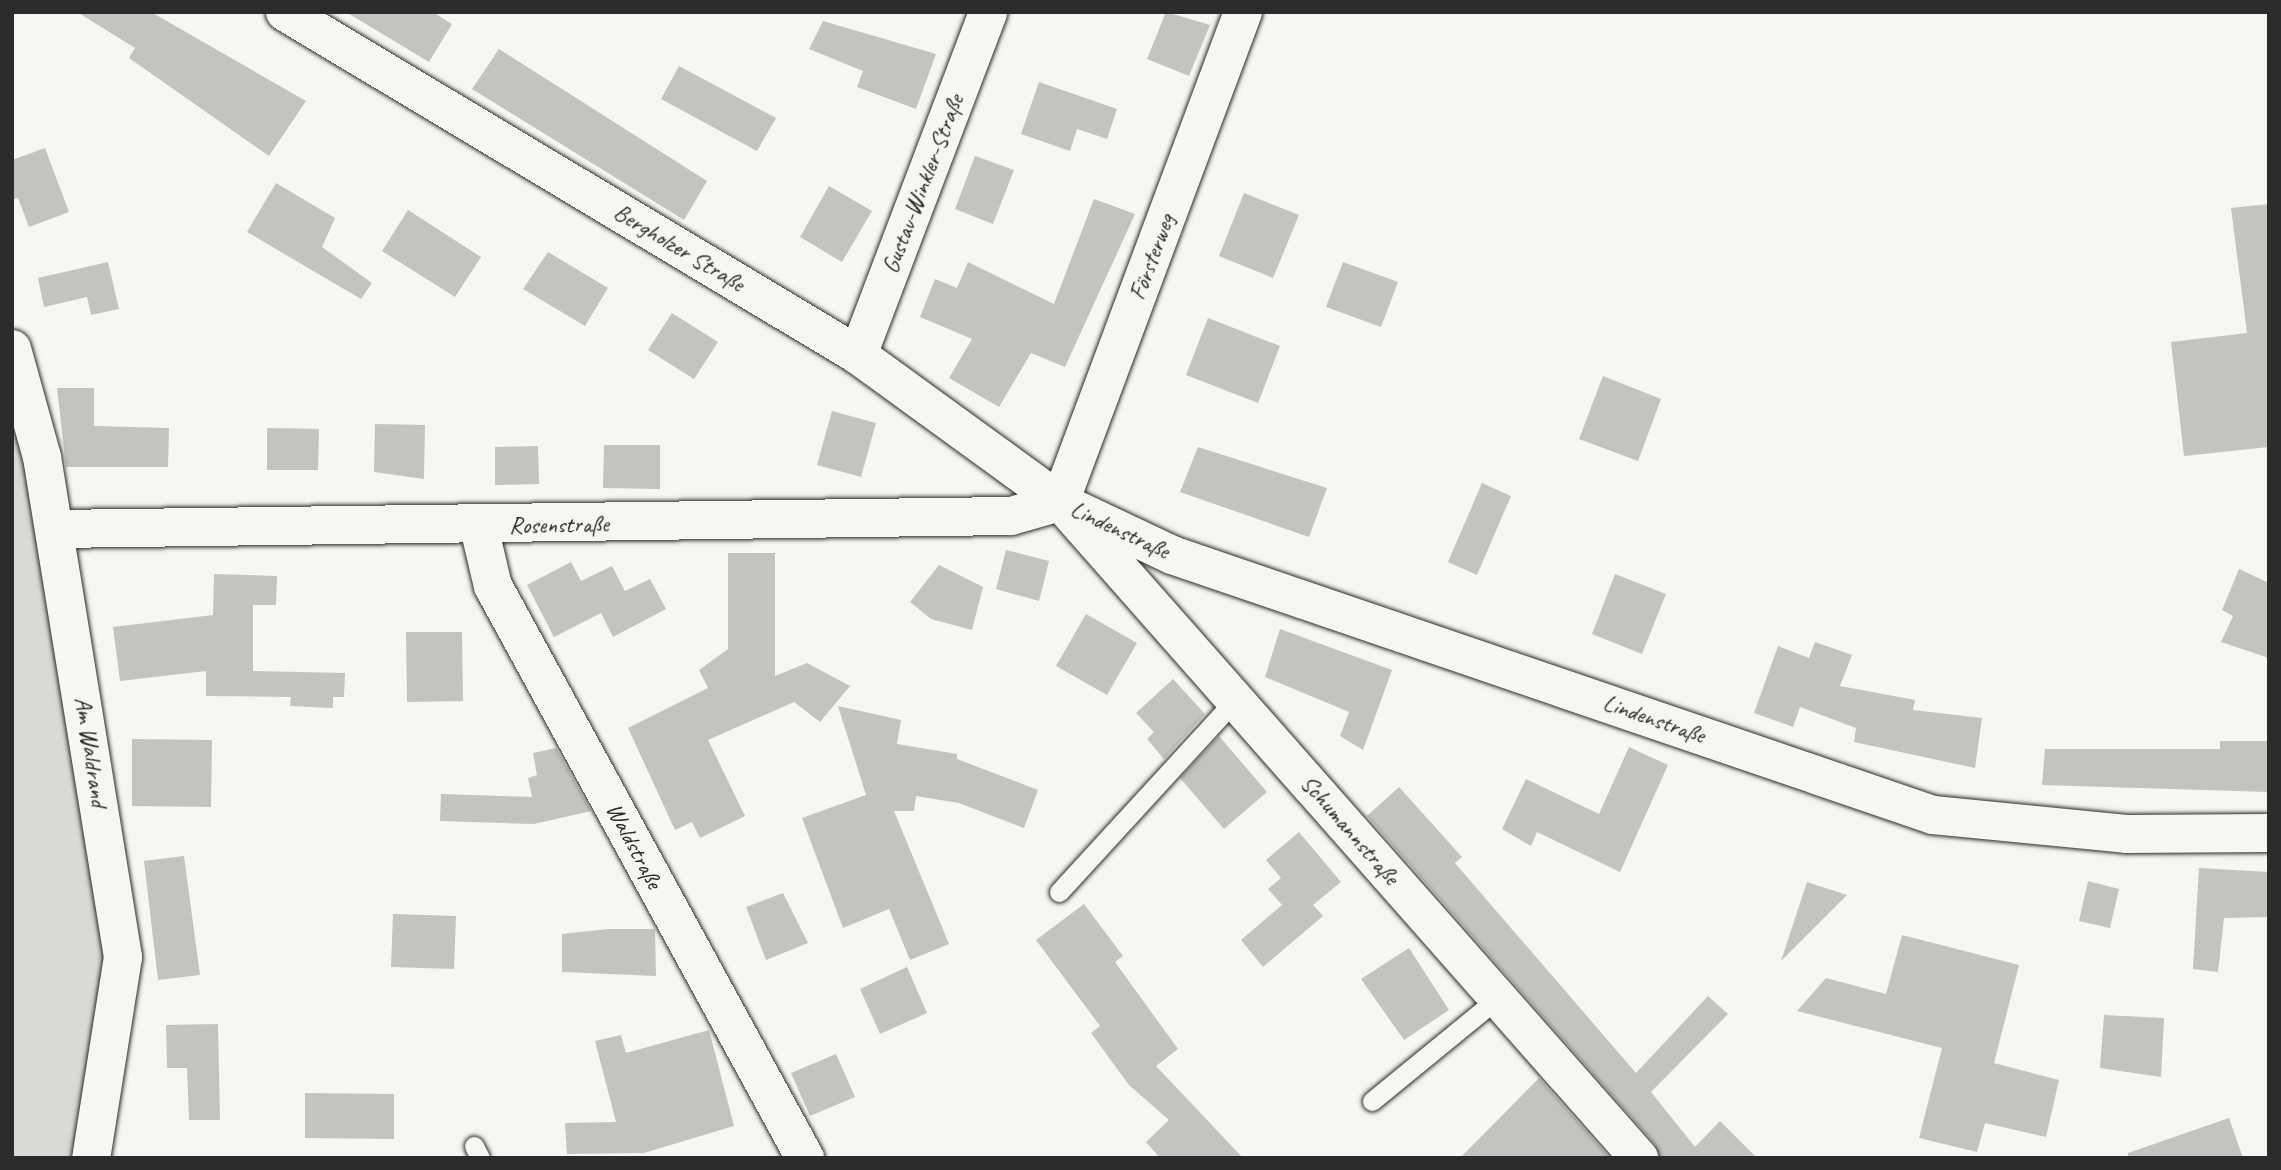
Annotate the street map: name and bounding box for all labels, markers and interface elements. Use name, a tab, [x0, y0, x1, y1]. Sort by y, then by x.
street label: Gustav-Winkler-Straße	[876, 91, 970, 277]
street label: Bergholzer Straße	[608, 198, 750, 298]
street label: Försterweg	[1123, 210, 1181, 304]
street label: Lindenstraße	[1066, 495, 1174, 565]
street label: Rosenstraße	[509, 510, 609, 540]
street label: Lindenstraße	[1599, 688, 1709, 750]
street label: Am Waldrand	[68, 695, 114, 809]
street label: Schumannstraße	[1294, 769, 1406, 891]
street label: Waldstraße	[599, 798, 669, 894]

